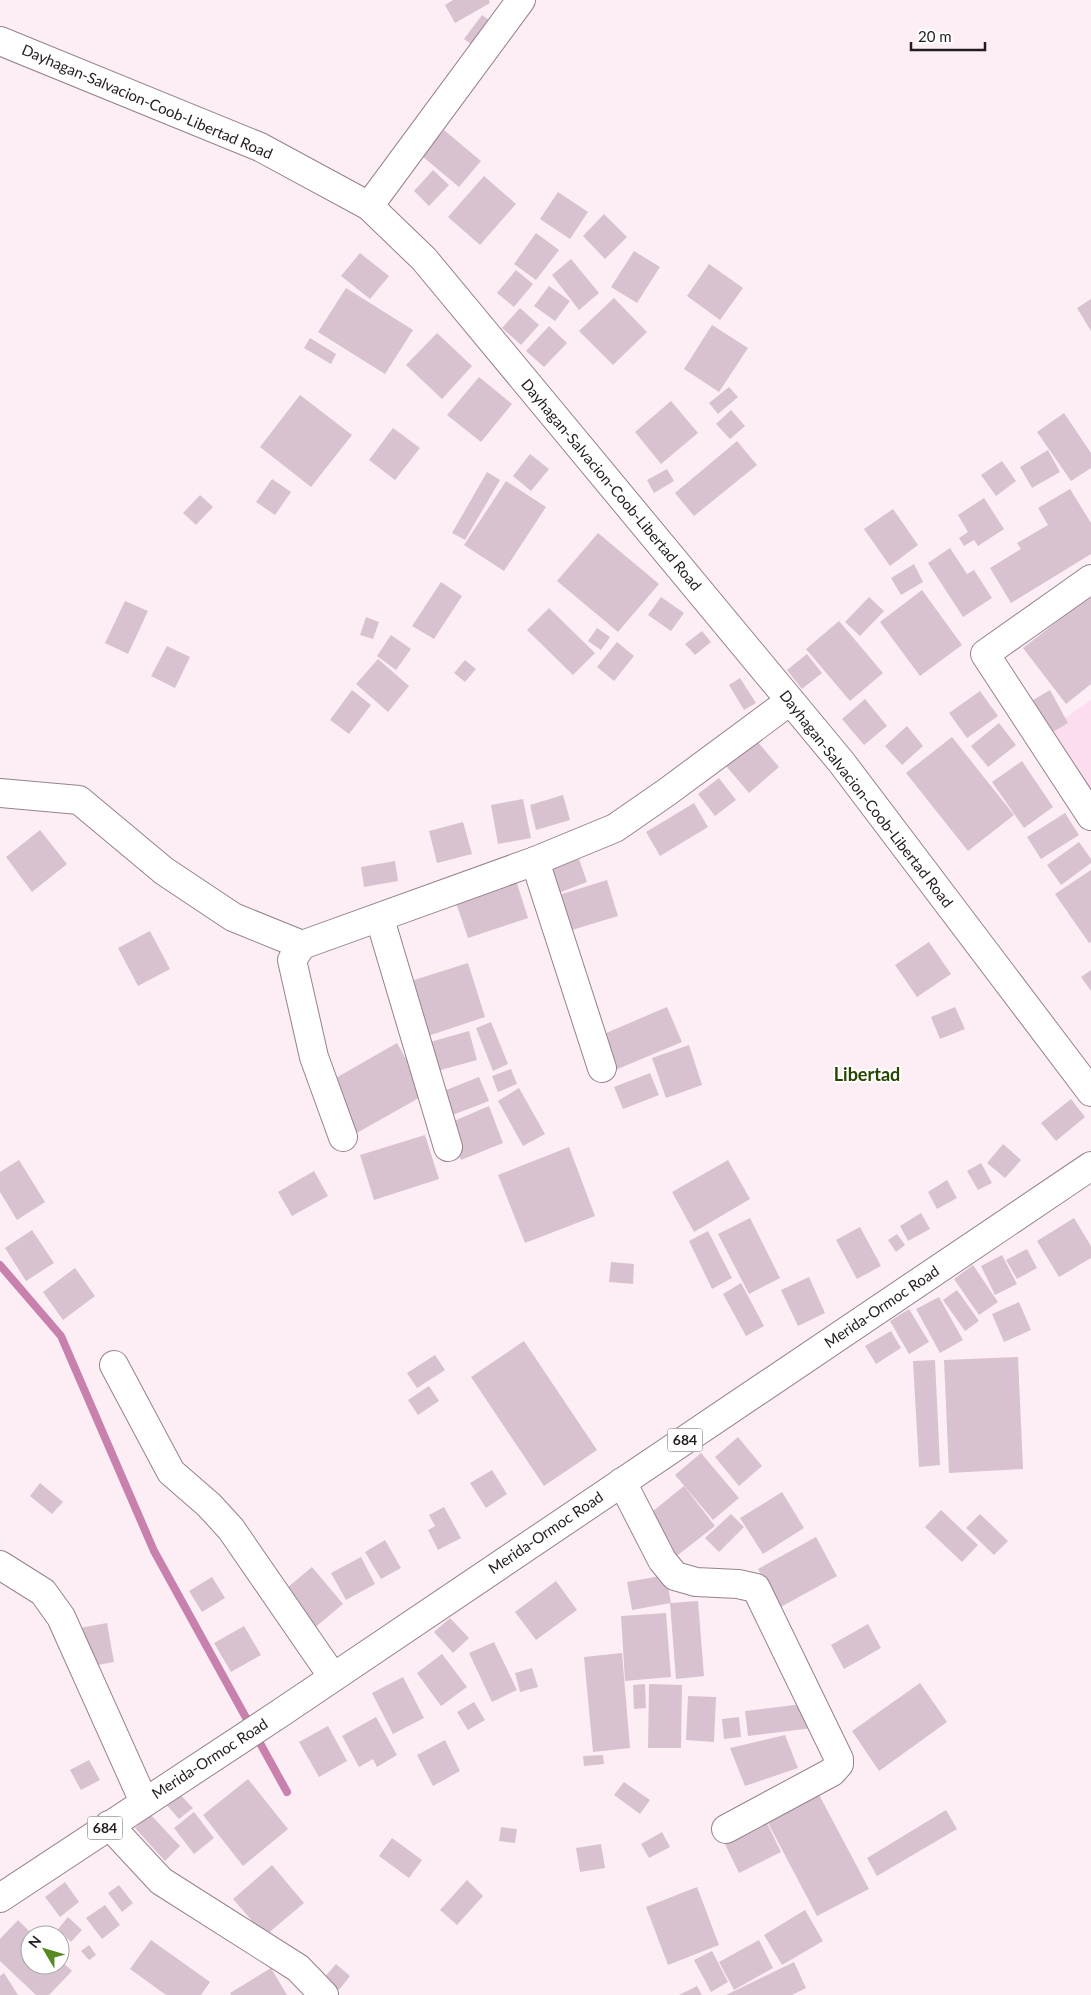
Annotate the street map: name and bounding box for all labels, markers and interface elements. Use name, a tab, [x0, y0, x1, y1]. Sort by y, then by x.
scale bar	[911, 20, 985, 52]
text: 20 m	[918, 27, 952, 45]
street label: Dayhagan-Salvacion-Coob-Libertad Road	[19, 40, 276, 162]
street label: Dayhagan-Salvacion-Coob-Libertad Road	[518, 375, 706, 594]
street label: Dayhagan-Salvacion-Coob-Libertad Road	[776, 686, 957, 911]
district label: Libertad	[834, 1063, 900, 1085]
street label: Merida-Ormoc Road	[821, 1261, 942, 1351]
road number: 684	[668, 1428, 702, 1452]
street label: Merida-Ormoc Road	[485, 1487, 606, 1577]
street label: Merida-Ormoc Road	[148, 1714, 271, 1802]
road number: 684	[88, 1816, 122, 1840]
north arrow	[20, 1925, 70, 1975]
text: N	[24, 1932, 44, 1951]

